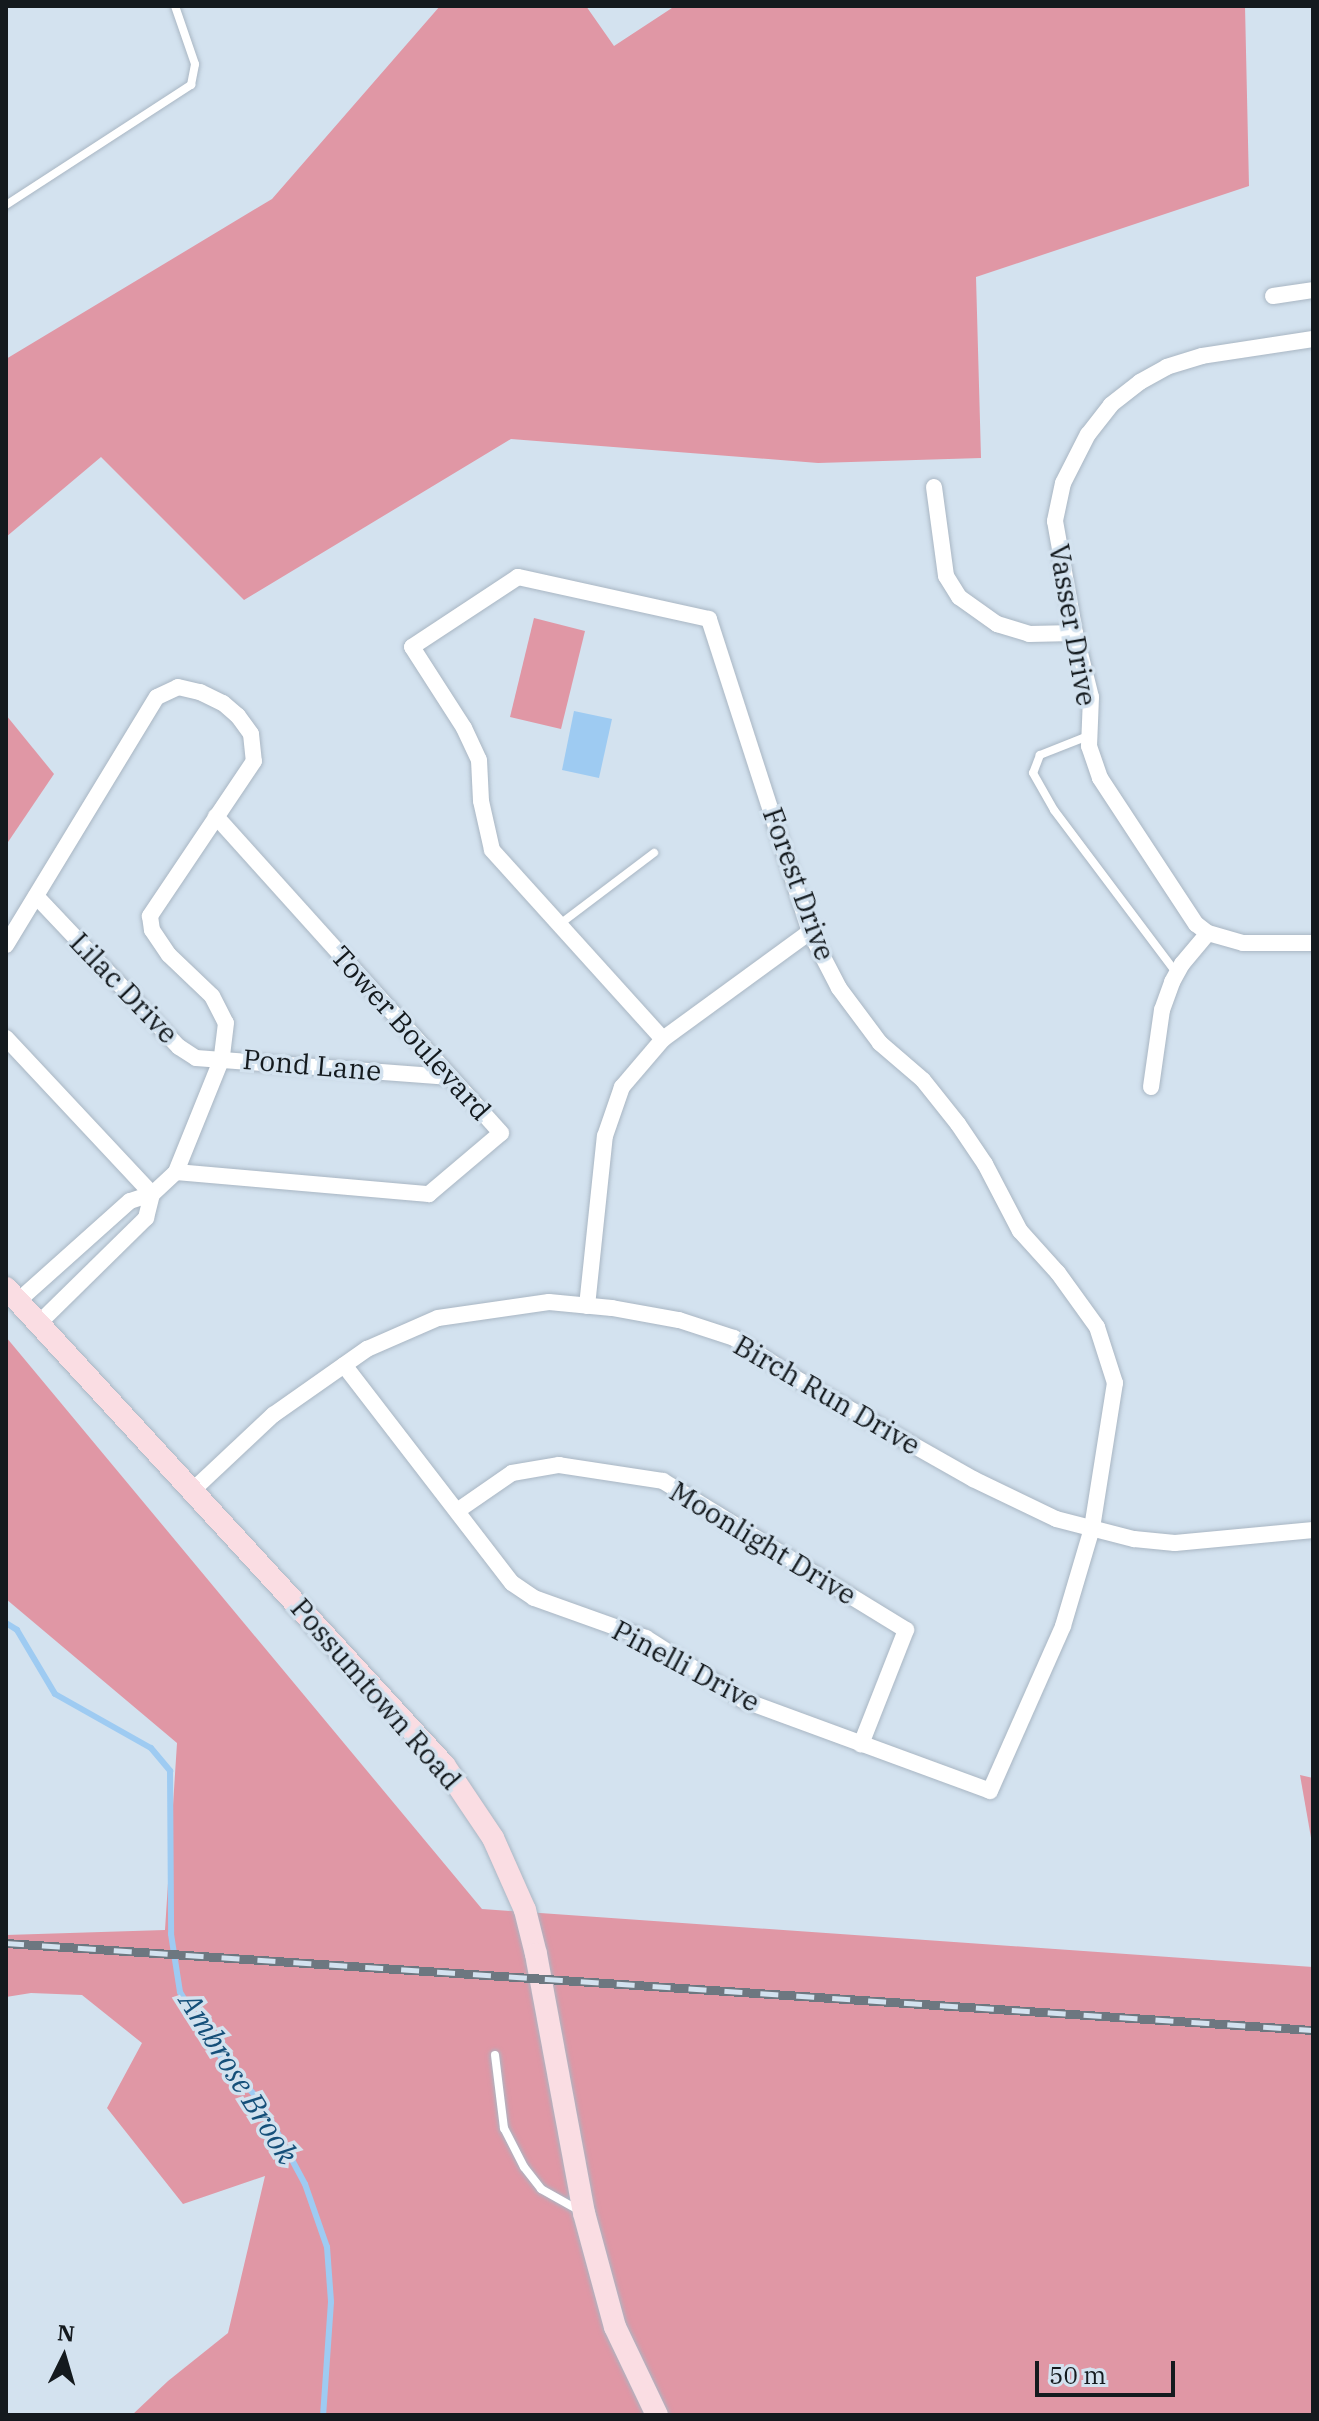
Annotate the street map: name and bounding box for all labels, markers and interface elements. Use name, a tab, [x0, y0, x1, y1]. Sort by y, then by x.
street label: Vasser Drive	[1042, 541, 1104, 709]
street label: Forest Drive	[756, 803, 842, 965]
street label: Lilac Drive	[63, 926, 185, 1050]
street label: Tower Boulevard	[324, 939, 498, 1127]
street label: Pond Lane	[241, 1042, 383, 1088]
street label: Birch Run Drive	[728, 1328, 926, 1462]
street label: Moonlight Drive	[664, 1474, 862, 1612]
street label: Possumtown Road	[284, 1592, 468, 1796]
street label: Pinelli Drive	[607, 1613, 765, 1719]
water label: Ambrose Brook	[172, 1986, 306, 2170]
north arrow	[24, 2317, 104, 2397]
text: N	[56, 2317, 76, 2348]
scale bar	[1039, 2345, 1179, 2395]
text: 50 m	[1049, 2359, 1106, 2391]

